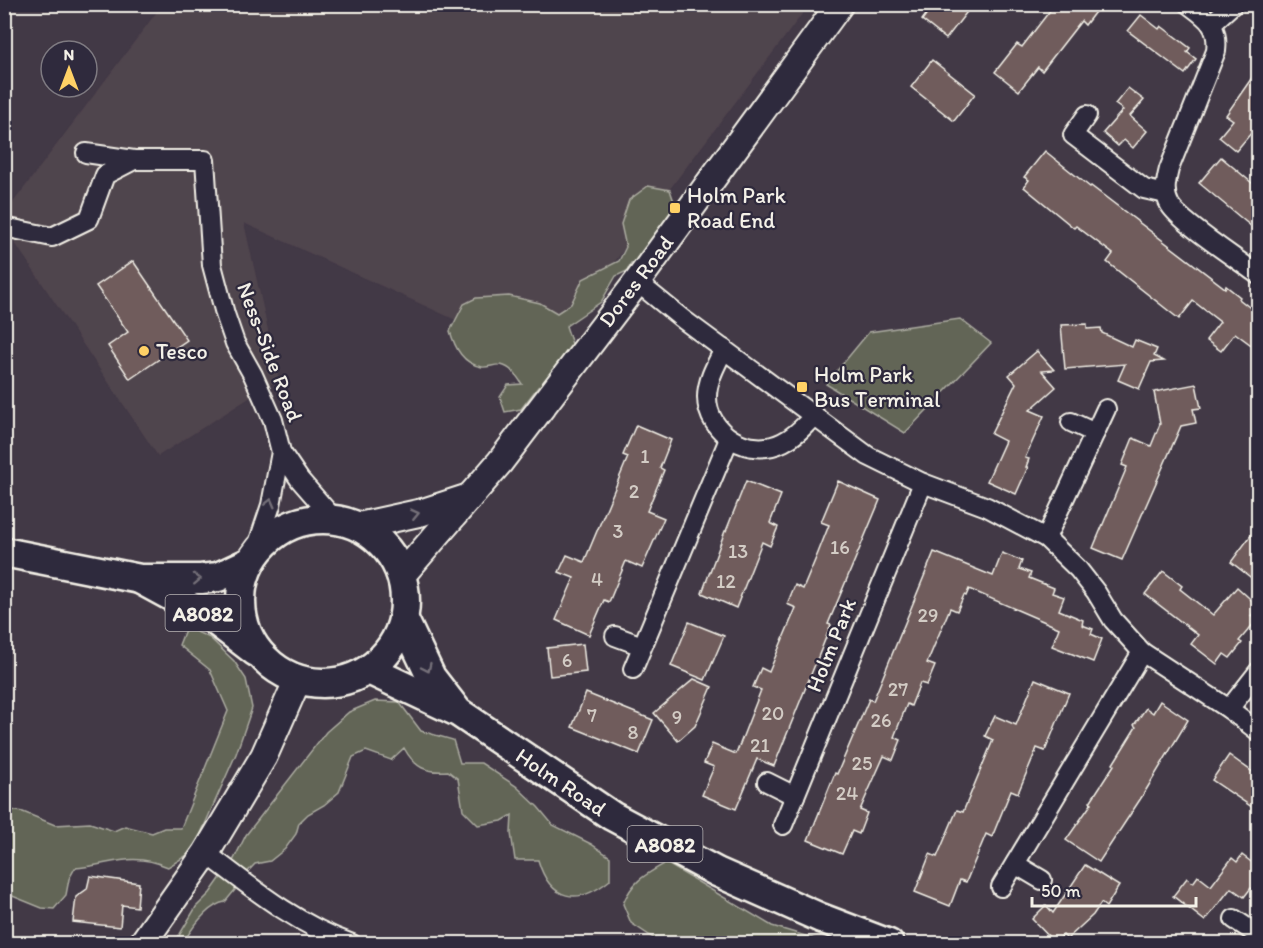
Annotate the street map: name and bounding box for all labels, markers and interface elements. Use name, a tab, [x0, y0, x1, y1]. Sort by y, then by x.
north arrow	[39, 39, 99, 99]
text: N	[64, 45, 74, 64]
place label: Holm Park Road End	[687, 182, 786, 234]
marker: Holm Park Road End	[668, 201, 682, 215]
street label: Dores Road	[593, 230, 679, 332]
street label: Ness-Side Road	[231, 279, 309, 425]
place label: Tesco	[156, 338, 208, 365]
marker: Tesco	[137, 344, 151, 358]
place label: Holm Park Bus Terminal	[814, 361, 940, 413]
marker: Holm Park Bus Terminal	[795, 380, 809, 394]
house number: 1	[640, 444, 650, 468]
house number: 2	[629, 479, 640, 503]
one-way arrow	[263, 498, 276, 508]
one-way arrow	[410, 508, 420, 521]
house number: 3	[613, 519, 624, 543]
house number: 16	[830, 535, 850, 559]
house number: 13	[728, 539, 748, 563]
house number: 4	[591, 567, 603, 591]
house number: 12	[716, 569, 736, 593]
one-way arrow	[192, 572, 201, 585]
street label: Holm Park	[800, 594, 862, 696]
road number: A8082	[166, 595, 240, 631]
house number: 29	[918, 603, 938, 627]
house number: 6	[562, 648, 572, 672]
one-way arrow	[420, 662, 432, 673]
house number: 27	[888, 677, 908, 701]
house number: 20	[762, 701, 784, 725]
house number: 7	[587, 703, 597, 727]
house number: 9	[672, 705, 682, 729]
house number: 26	[870, 708, 892, 732]
house number: 8	[628, 720, 639, 744]
house number: 21	[750, 733, 770, 757]
street label: Holm Road	[511, 742, 612, 822]
house number: 25	[851, 751, 873, 775]
house number: 24	[836, 781, 858, 805]
road number: A8082	[628, 826, 702, 862]
scale bar	[1032, 870, 1196, 908]
text: 50 m	[1041, 880, 1081, 902]

